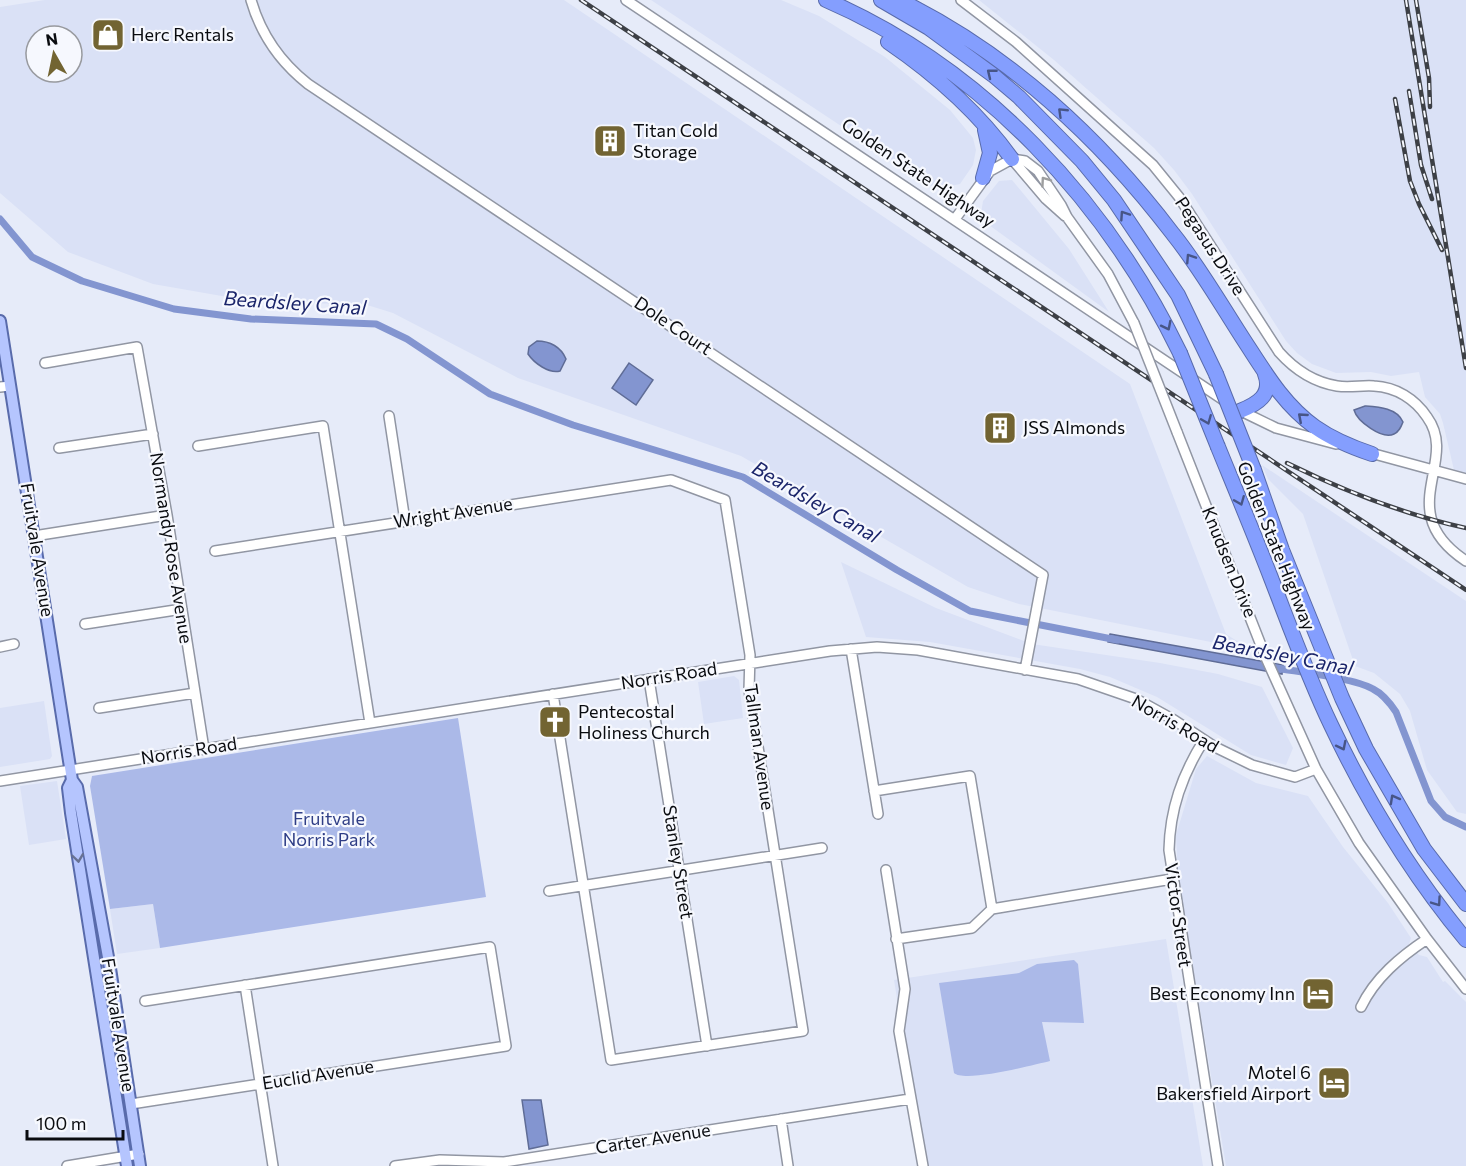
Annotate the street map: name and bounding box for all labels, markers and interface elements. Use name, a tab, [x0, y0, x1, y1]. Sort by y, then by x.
shop icon: Herc Rentals	[90, 17, 126, 53]
place label: Herc Rentals	[131, 23, 234, 45]
north arrow	[24, 24, 84, 84]
text: N	[44, 28, 59, 49]
one-way arrow	[987, 70, 998, 81]
one-way arrow	[1058, 108, 1068, 119]
street label: Golden State Highway	[838, 113, 999, 232]
place label: Titan Cold Storage	[633, 119, 718, 162]
building icon: Titan Cold Storage	[592, 123, 628, 159]
one-way arrow	[1041, 177, 1052, 188]
street label: Pegasus Drive	[1171, 192, 1251, 299]
one-way arrow	[1120, 210, 1131, 221]
one-way arrow	[1185, 254, 1197, 264]
water label: Beardsley Canal	[223, 285, 368, 319]
street label: Dole Court	[630, 291, 717, 359]
one-way arrow	[1159, 320, 1171, 331]
building icon: JSS Almonds	[982, 410, 1018, 446]
one-way arrow	[1200, 413, 1212, 424]
one-way arrow	[1298, 413, 1309, 424]
place label: JSS Almonds	[1023, 416, 1125, 438]
street label: Normandy Rose Avenue	[146, 451, 198, 645]
water label: Beardsley Canal	[749, 455, 885, 548]
street label: Golden State Highway	[1233, 458, 1321, 633]
street label: Fruitvale Avenue	[17, 481, 59, 618]
street label: Wright Avenue	[392, 492, 514, 532]
one-way arrow	[1233, 495, 1245, 506]
street label: Knudsen Drive	[1198, 503, 1262, 620]
water label: Beardsley Canal	[1211, 629, 1357, 680]
street label: Norris Road	[619, 657, 718, 693]
street label: Tallman Avenue	[740, 682, 780, 811]
street label: Norris Road	[1128, 689, 1223, 757]
place label: Pentecostal Holiness Church	[578, 700, 710, 743]
church icon: Pentecostal Holiness Church	[537, 704, 573, 740]
street label: Norris Road	[139, 732, 238, 768]
one-way arrow	[1335, 740, 1346, 751]
one-way arrow	[1390, 795, 1401, 805]
street label: Stanley Street	[659, 803, 699, 920]
park label: Fruitvale Norris Park	[283, 807, 376, 850]
one-way arrow	[72, 853, 84, 863]
street label: Victor Street	[1161, 861, 1197, 969]
one-way arrow	[1430, 895, 1441, 906]
street label: Fruitvale Avenue	[98, 956, 140, 1093]
hotel icon: Best Economy Inn	[1300, 976, 1336, 1012]
place label: Best Economy Inn	[1150, 982, 1295, 1004]
street label: Euclid Avenue	[260, 1054, 375, 1094]
place label: Motel 6 Bakersfield Airport	[1156, 1061, 1311, 1104]
hotel icon: Motel 6 Bakersfield Airport	[1316, 1065, 1352, 1101]
scale bar	[27, 1103, 123, 1141]
text: 100 m	[36, 1112, 86, 1134]
street label: Carter Avenue	[594, 1118, 712, 1158]

